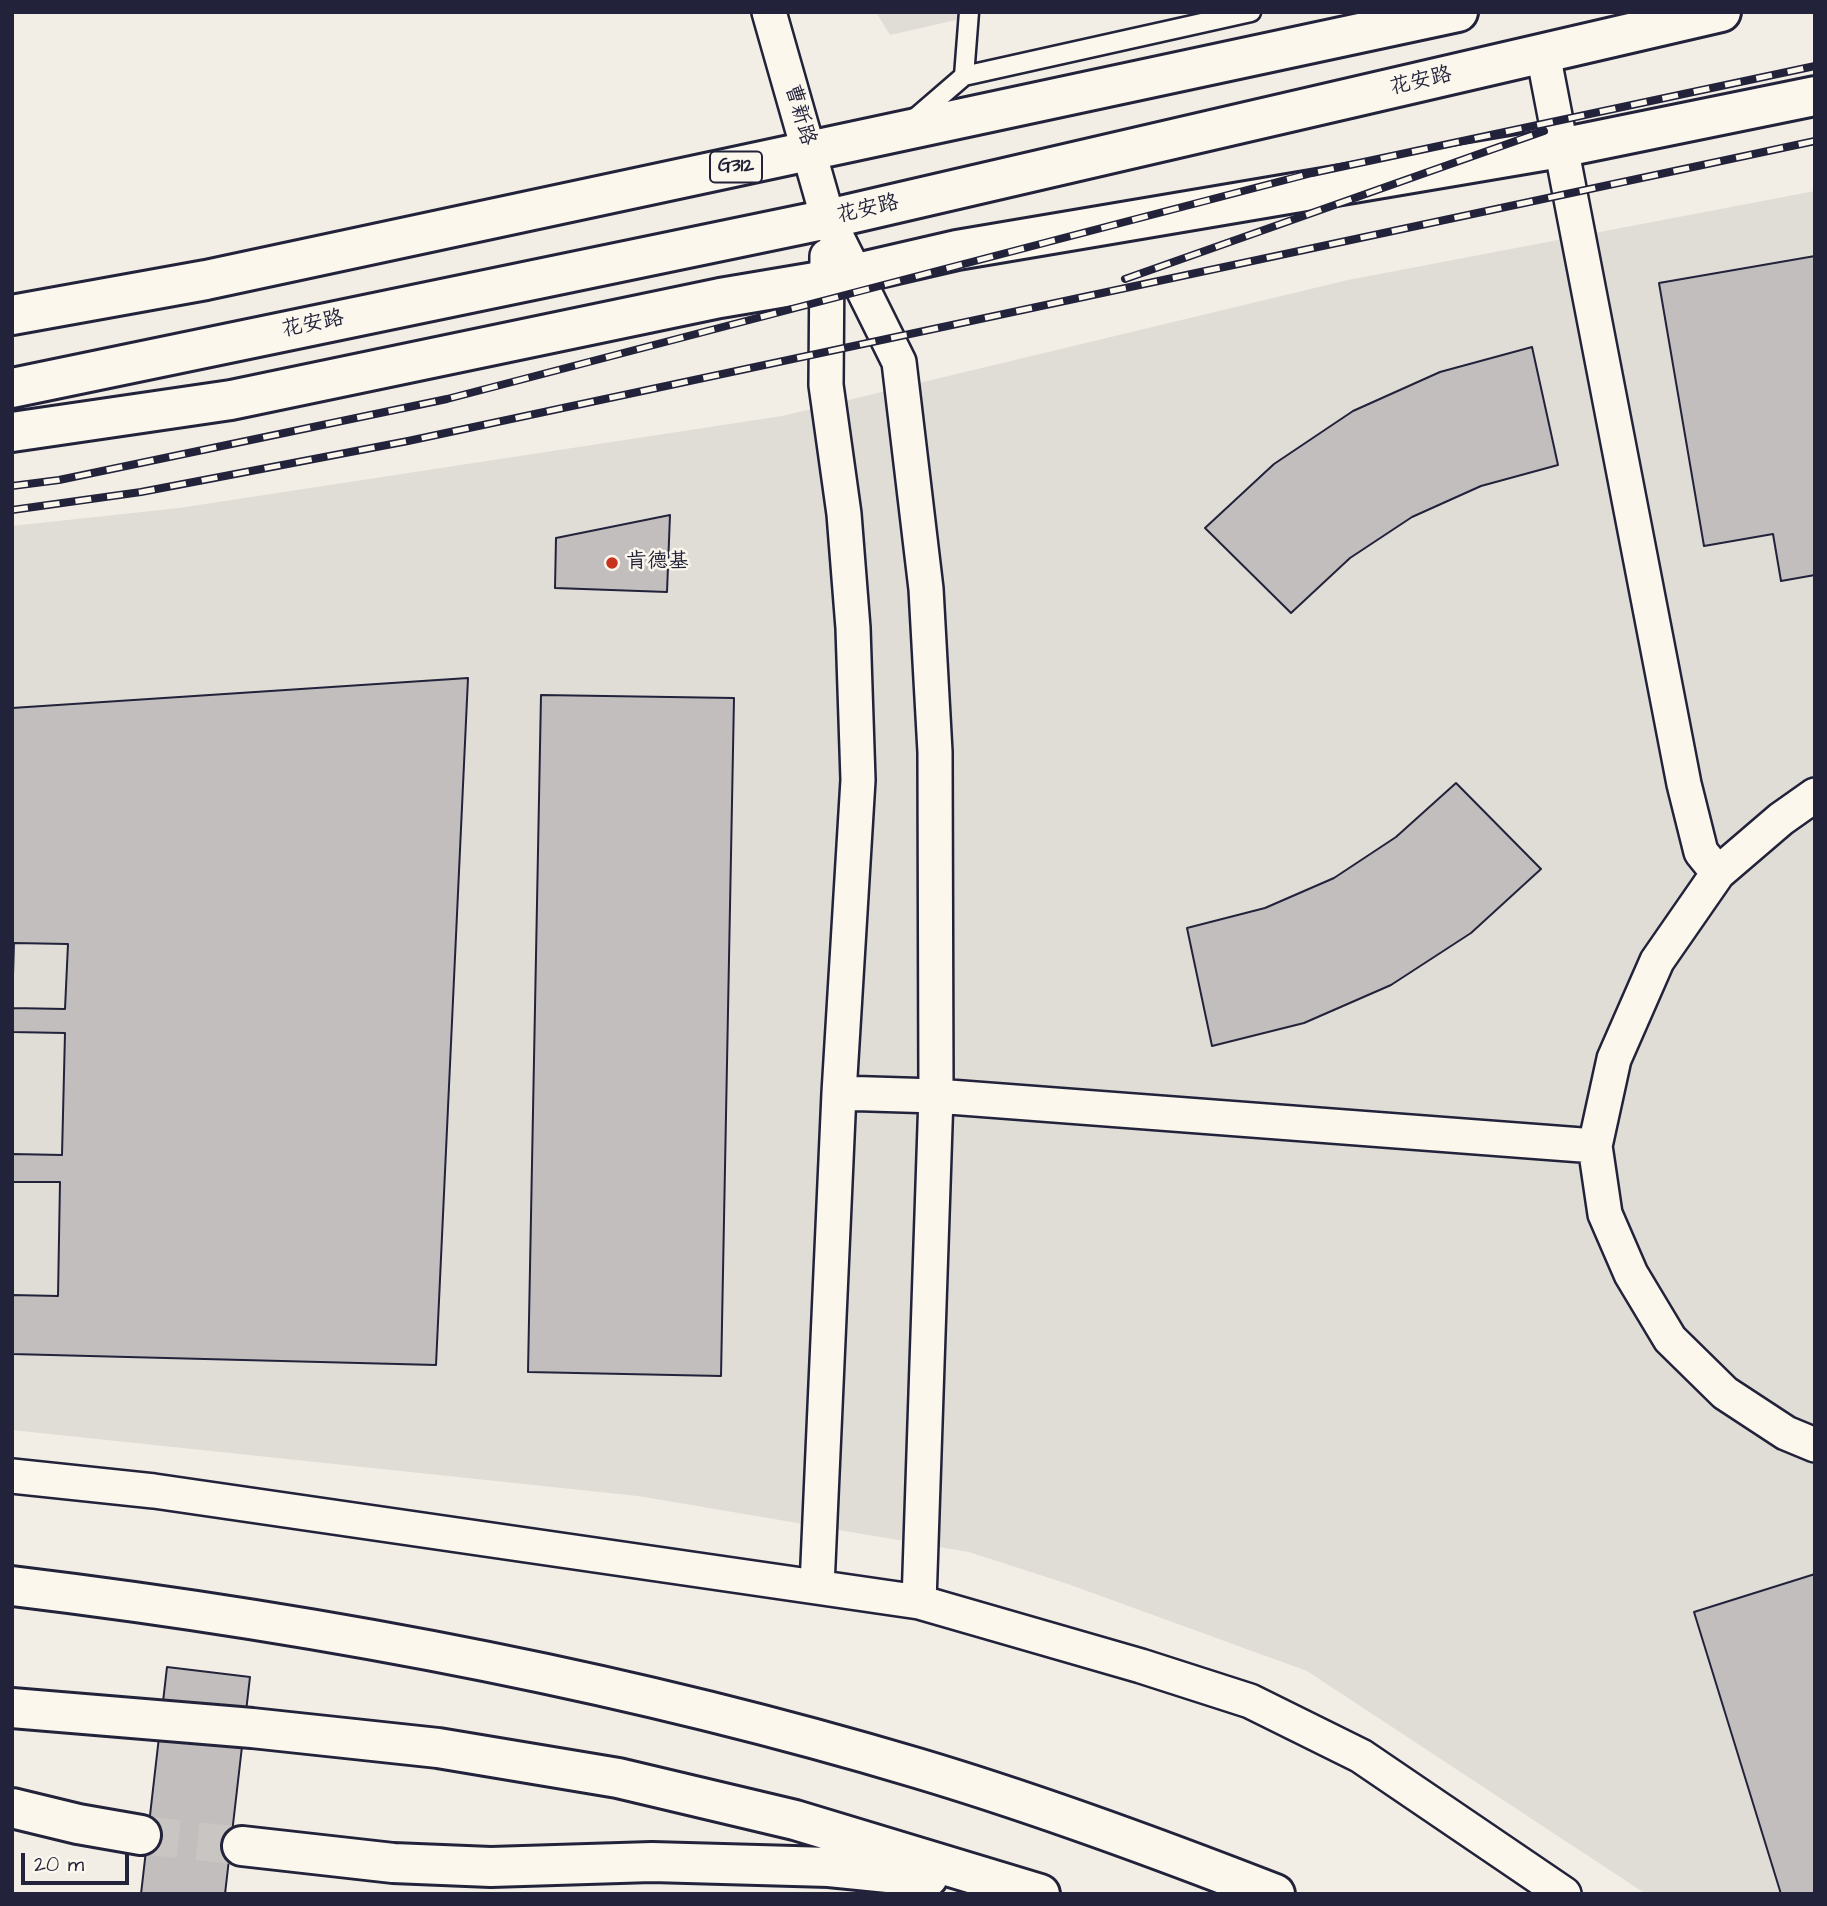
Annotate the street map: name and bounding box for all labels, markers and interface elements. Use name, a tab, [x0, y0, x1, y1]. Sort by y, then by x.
street label: 花安路	[1387, 63, 1455, 101]
street label: 曹新路	[778, 81, 820, 149]
road number: G312	[710, 152, 762, 182]
street label: 花安路	[834, 191, 902, 229]
street label: 花安路	[280, 306, 346, 344]
place label: 肯德基	[626, 550, 689, 576]
marker: 肯德基	[604, 555, 620, 571]
scale bar	[24, 1840, 133, 1884]
text: 20 m	[34, 1850, 84, 1879]

